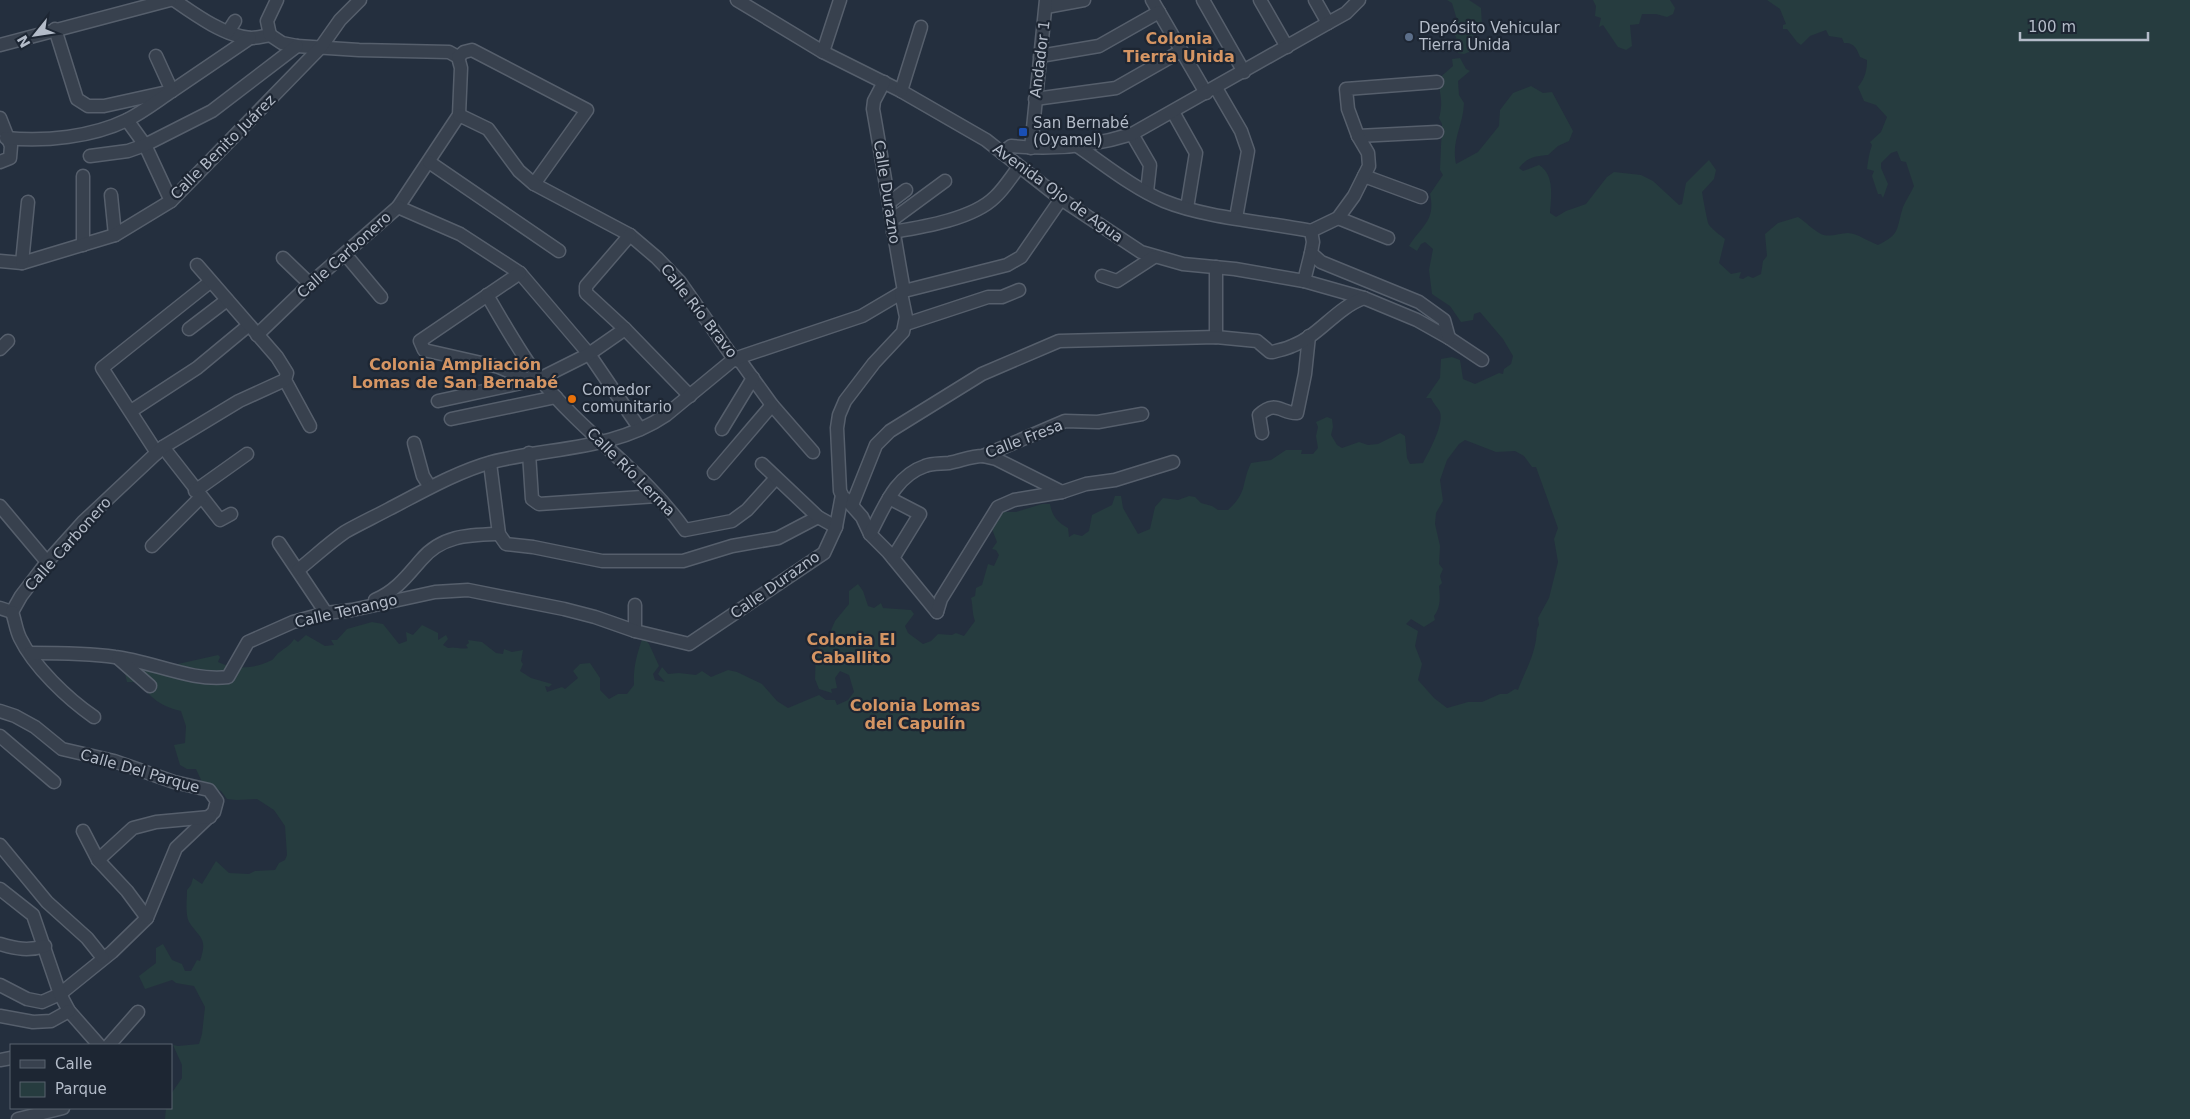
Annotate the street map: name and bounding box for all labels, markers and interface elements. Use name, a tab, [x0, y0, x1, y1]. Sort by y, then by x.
north arrow	[10, 10, 60, 60]
scale bar	[2020, 10, 2148, 42]
text: 100 m	[2028, 18, 2076, 36]
street label: Andador 1	[1026, 19, 1054, 99]
place label: Depósito Vehicular Tierra Unida	[1418, 19, 1560, 54]
district label: Colonia Tierra Unida	[1123, 29, 1235, 66]
marker: Depósito Vehicular Tierra Unida	[1403, 31, 1415, 43]
text: N	[14, 32, 34, 51]
street label: Calle Benito Juárez	[167, 91, 279, 203]
place label: San Bernabé (Oyamel)	[1033, 114, 1129, 149]
marker: San Bernabé (Oyamel)	[1017, 126, 1029, 138]
street label: Calle Durazno	[870, 139, 904, 245]
street label: Avenida Ojo de Agua	[989, 140, 1127, 246]
street label: Calle Carbonero	[293, 208, 395, 302]
street label: Calle Río Bravo	[657, 260, 741, 362]
district label: Colonia Ampliación Lomas de San Bernabé	[352, 355, 558, 392]
place label: Comedor comunitario	[582, 381, 672, 416]
marker: Comedor comunitario	[566, 393, 578, 405]
street label: Calle Fresa	[983, 416, 1065, 462]
street label: Calle Río Lerma	[583, 424, 679, 520]
street label: Calle Carbonero	[21, 493, 115, 595]
street label: Calle Durazno	[727, 548, 823, 622]
street label: Calle Tenango	[293, 590, 399, 632]
district label: Colonia El Caballito	[807, 630, 895, 667]
district label: Colonia Lomas del Capulín	[850, 696, 980, 733]
street label: Calle Del Parque	[78, 745, 202, 797]
legend	[10, 1044, 172, 1109]
text: Calle	[55, 1055, 92, 1073]
text: Parque	[55, 1080, 107, 1098]

